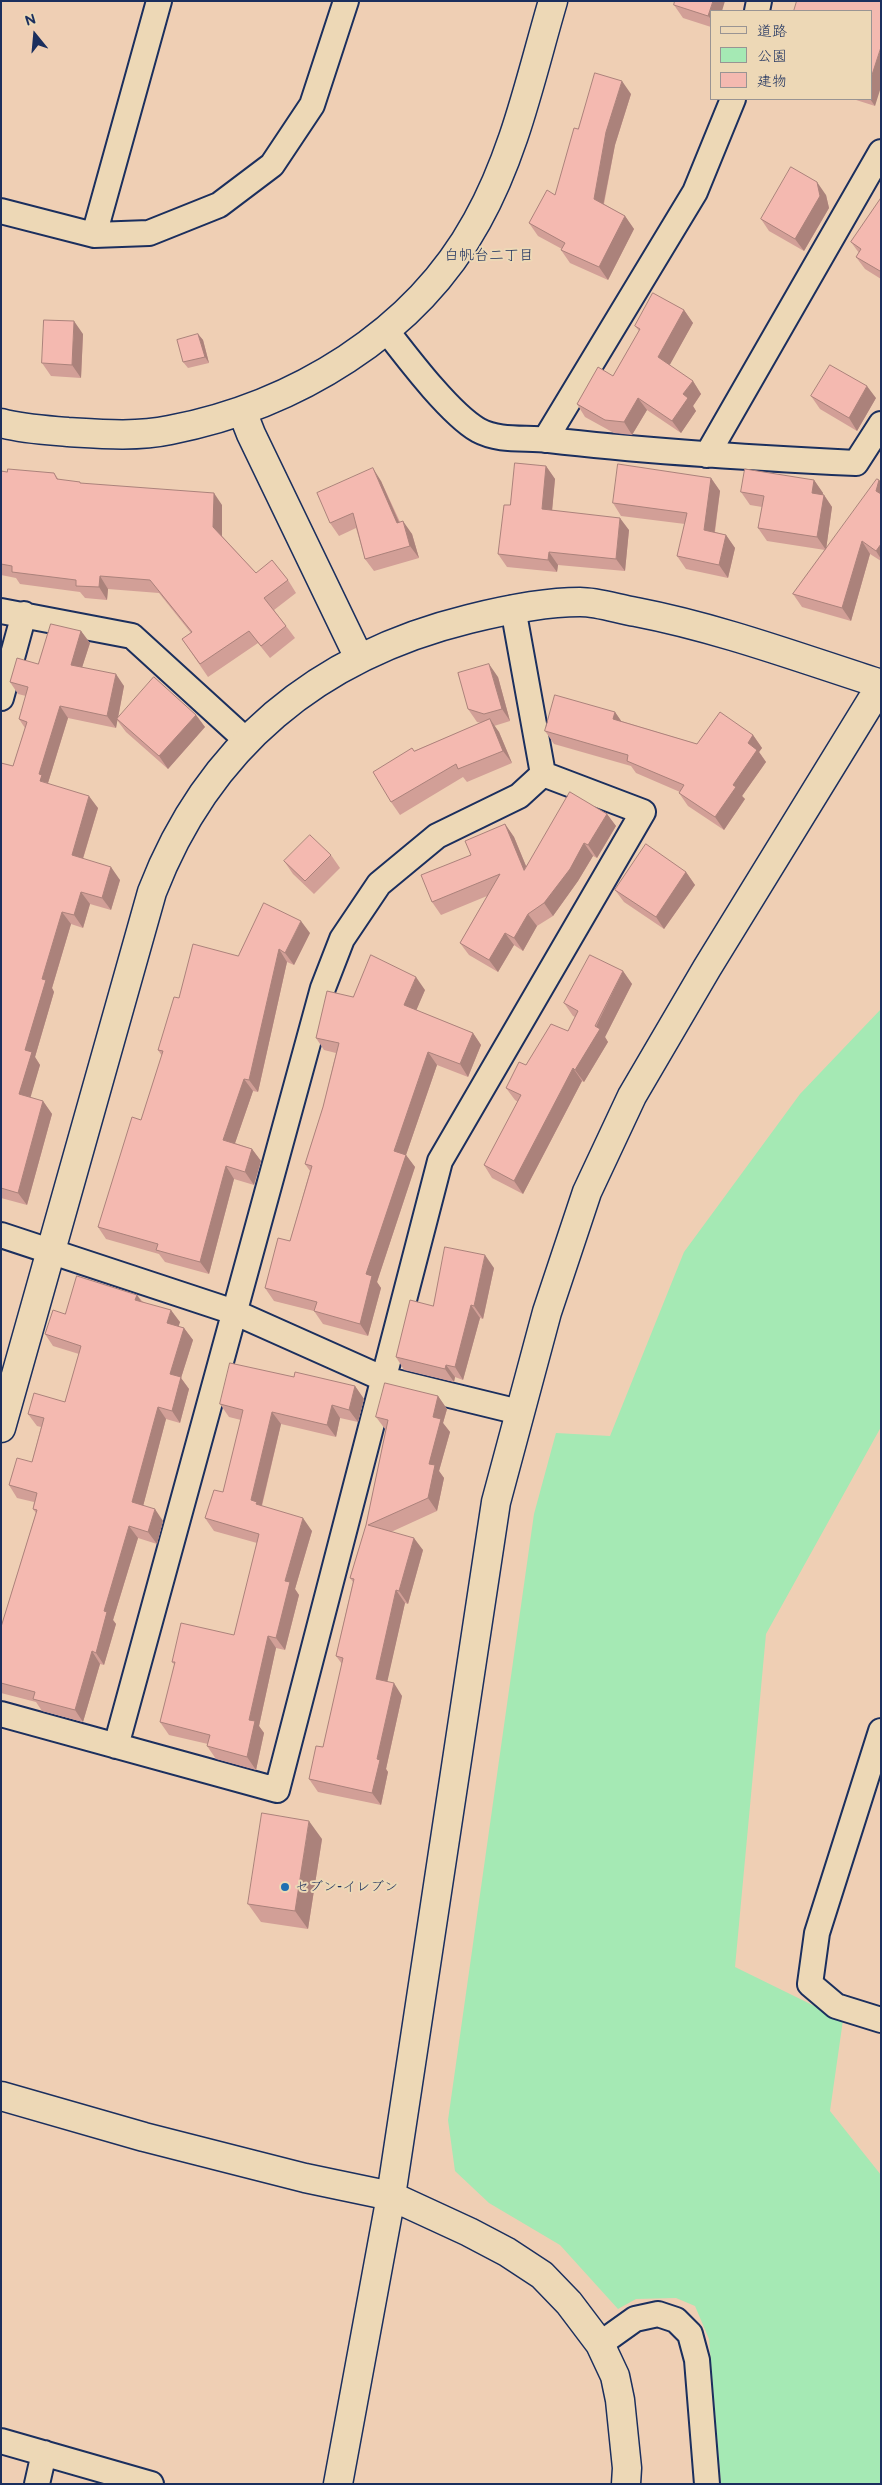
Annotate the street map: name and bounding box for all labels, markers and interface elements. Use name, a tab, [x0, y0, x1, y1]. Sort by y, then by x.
north arrow	[10, 10, 60, 60]
legend	[710, 10, 872, 100]
text: N	[23, 11, 38, 30]
text: 道路	[757, 22, 787, 41]
text: 公園	[757, 47, 787, 66]
text: 建物	[757, 72, 787, 91]
district label: 白帆台二丁目	[444, 247, 534, 265]
place label: セブン-イレブン	[295, 1879, 398, 1895]
marker: セブン-イレブン	[279, 1881, 291, 1893]

